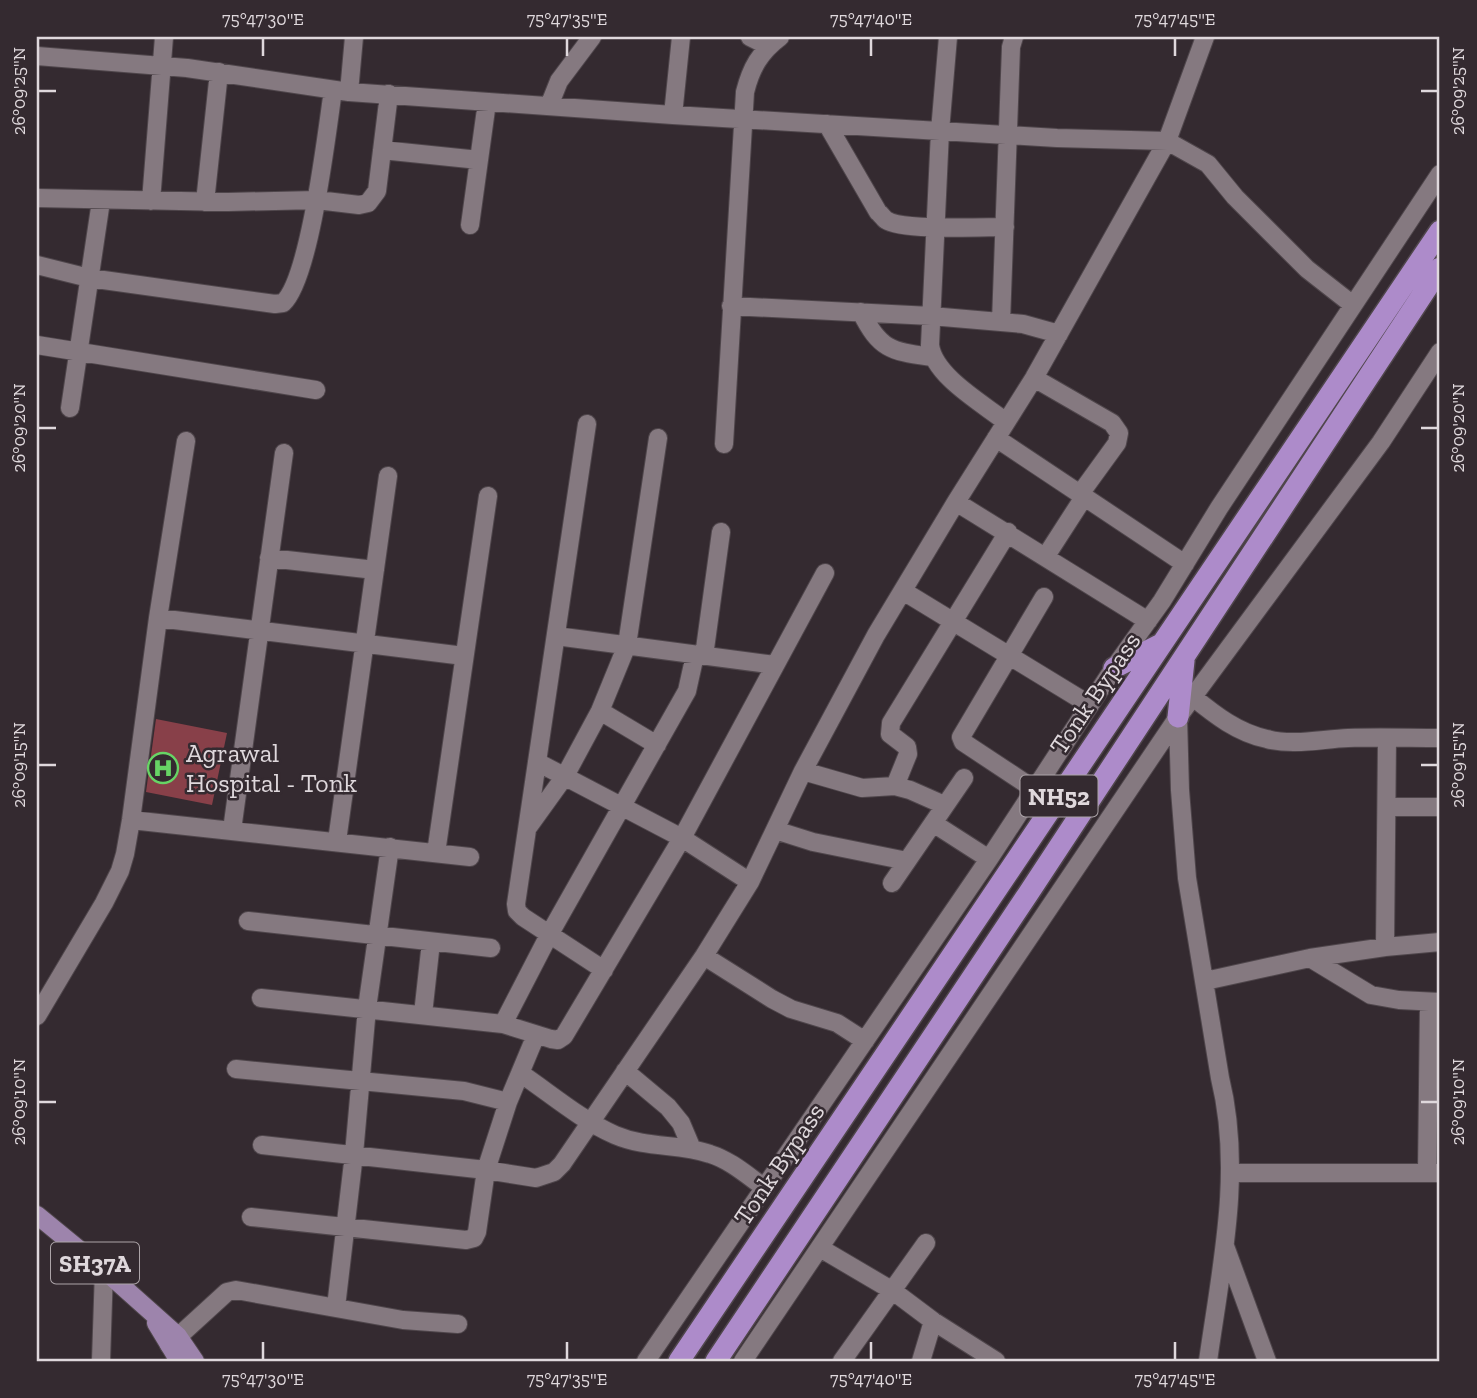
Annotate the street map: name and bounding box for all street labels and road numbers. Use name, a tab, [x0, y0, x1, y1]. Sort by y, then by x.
street label: Tonk Bypass	[1042, 626, 1148, 760]
road number: NH52	[1020, 776, 1098, 816]
street label: Tonk Bypass	[726, 1097, 832, 1231]
road number: SH37A	[51, 1242, 139, 1283]

